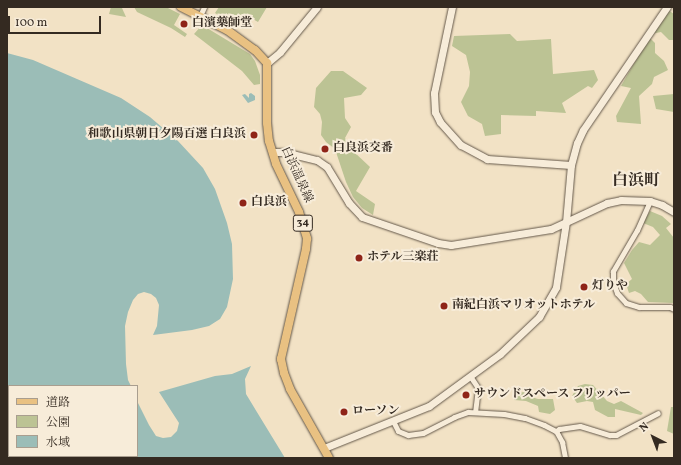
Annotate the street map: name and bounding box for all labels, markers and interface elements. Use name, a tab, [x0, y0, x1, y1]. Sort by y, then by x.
scale bar	[10, 8, 103, 34]
text: 100 m	[15, 15, 47, 31]
place label: 白濱藥師堂	[192, 17, 252, 31]
marker: 白濱藥師堂	[179, 19, 189, 29]
place label: 和歌山県朝日夕陽百選 白良浜	[88, 128, 246, 142]
marker: 和歌山県朝日夕陽百選 白良浜	[249, 130, 259, 140]
place label: 白良浜交番	[333, 142, 393, 156]
marker: 白良浜交番	[320, 144, 330, 154]
street label: 白浜温泉線	[277, 145, 315, 205]
district label: 白浜町	[612, 171, 660, 191]
place label: 白良浜	[251, 196, 287, 210]
marker: 白良浜	[238, 198, 248, 208]
road number: 34	[292, 214, 314, 232]
place label: ホテル三楽荘	[367, 251, 439, 265]
marker: ホテル三楽荘	[354, 253, 364, 263]
place label: 灯りや	[592, 280, 628, 294]
marker: 灯りや	[579, 282, 589, 292]
place label: 南紀白浜マリオットホテル	[452, 299, 596, 313]
marker: 南紀白浜マリオットホテル	[439, 301, 449, 311]
legend	[8, 385, 138, 457]
place label: サウンドスペース フリッパー	[474, 388, 632, 402]
marker: サウンドスペース フリッパー	[461, 390, 471, 400]
text: 道路	[46, 395, 70, 411]
place label: ローソン	[352, 405, 400, 419]
marker: ローソン	[339, 407, 349, 417]
text: 公園	[46, 415, 70, 431]
north arrow	[633, 417, 673, 457]
text: N	[637, 419, 653, 436]
text: 水域	[46, 435, 70, 451]

